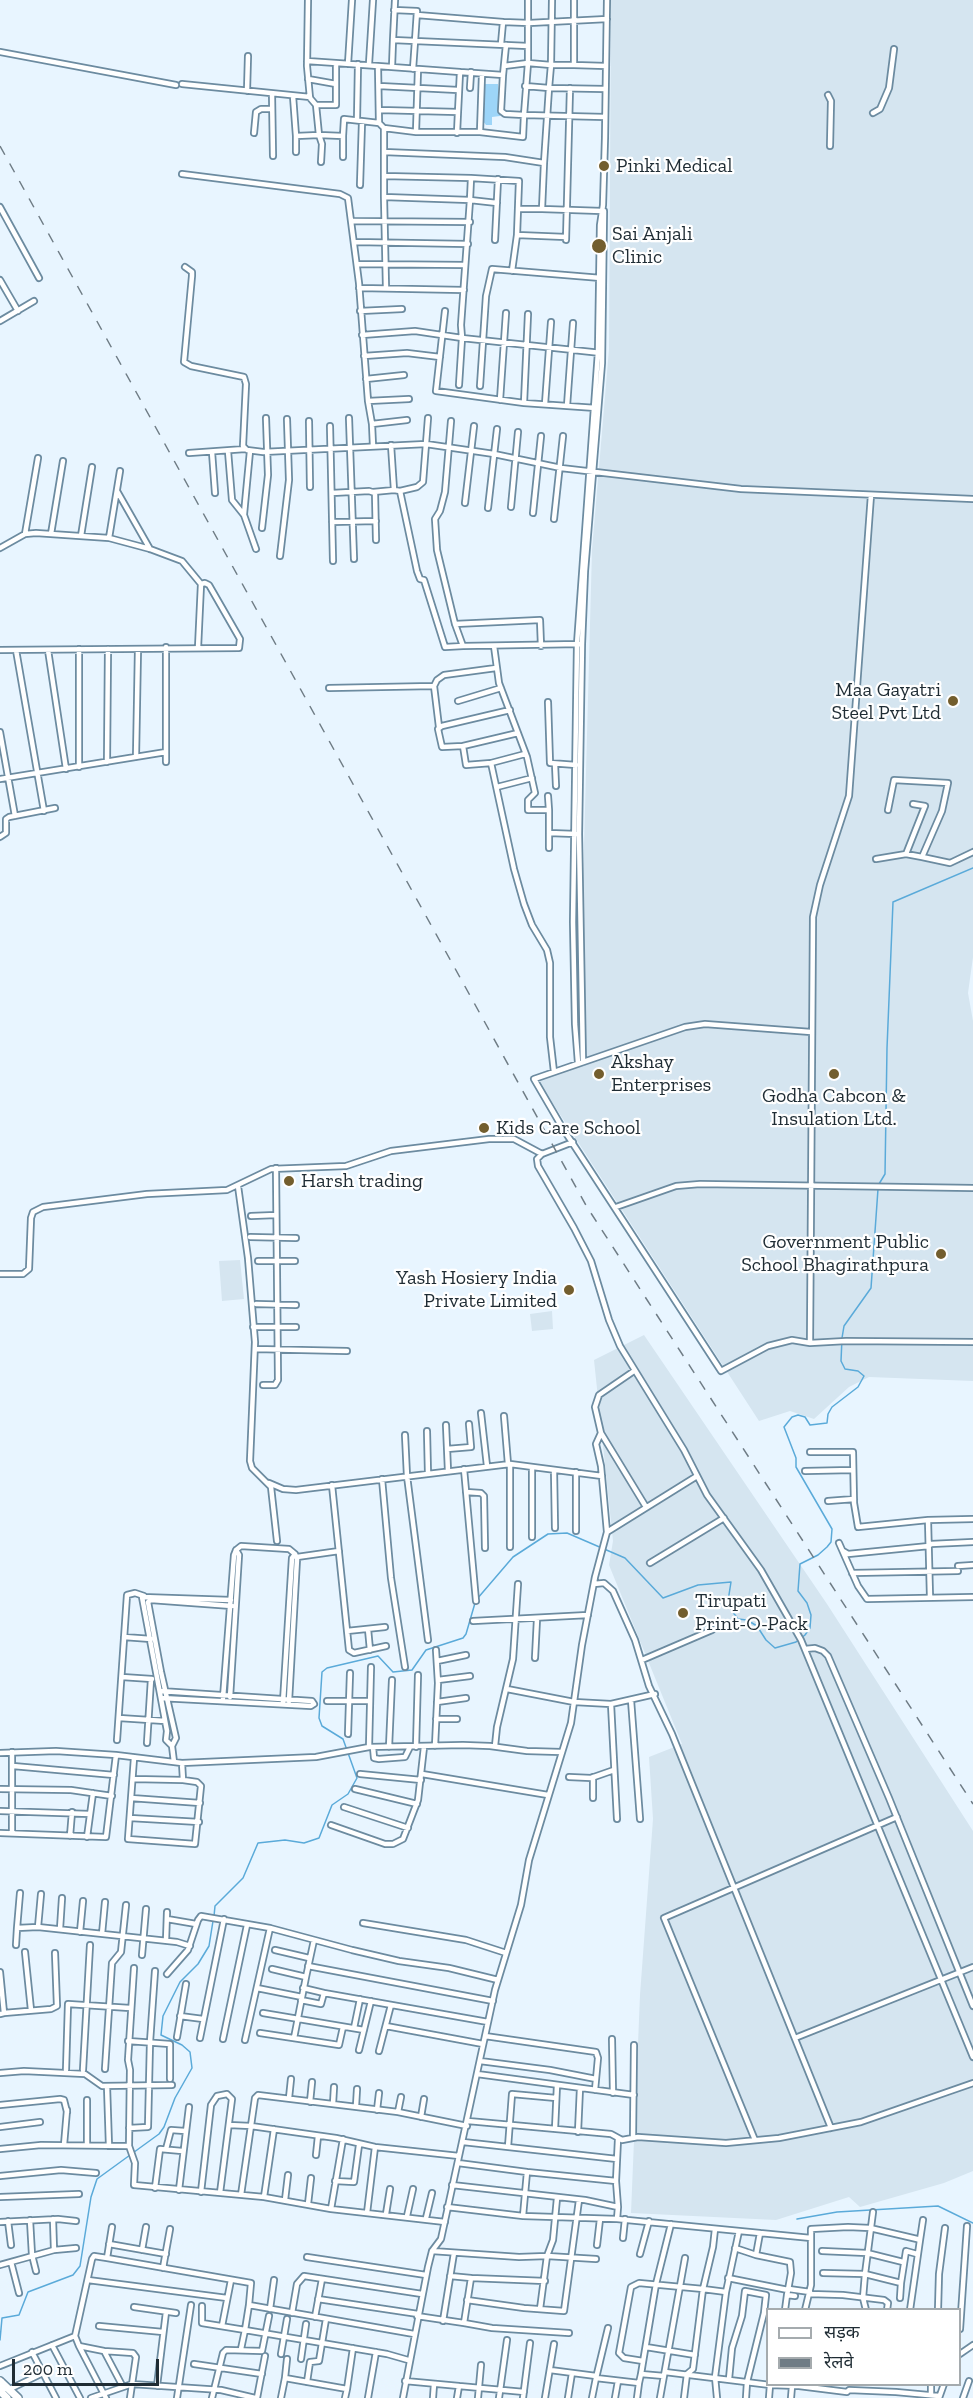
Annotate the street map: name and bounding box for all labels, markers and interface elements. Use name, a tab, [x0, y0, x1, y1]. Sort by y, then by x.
place label: Pinki Medical	[616, 154, 732, 178]
marker: Pinki Medical	[597, 159, 611, 173]
place label: Sai Anjali Clinic	[612, 222, 692, 269]
marker: Sai Anjali Clinic	[590, 237, 608, 255]
place label: Maa Gayatri Steel Pvt Ltd	[831, 678, 941, 725]
marker: Maa Gayatri Steel Pvt Ltd	[946, 694, 960, 708]
place label: Akshay Enterprises	[611, 1050, 711, 1097]
marker: Akshay Enterprises	[592, 1067, 606, 1081]
marker: Godha Cabcon & Insulation Ltd.	[827, 1067, 841, 1081]
place label: Godha Cabcon & Insulation Ltd.	[762, 1084, 906, 1131]
place label: Kids Care School	[496, 1116, 641, 1140]
marker: Kids Care School	[477, 1121, 491, 1135]
place label: Harsh trading	[301, 1169, 423, 1193]
marker: Harsh trading	[282, 1174, 296, 1188]
place label: Government Public School Bhagirathpura	[741, 1230, 929, 1277]
marker: Government Public School Bhagirathpura	[934, 1247, 948, 1261]
place label: Yash Hosiery India Private Limited	[396, 1266, 557, 1313]
marker: Yash Hosiery India Private Limited	[562, 1283, 576, 1297]
place label: Tirupati Print-O-Pack	[695, 1589, 808, 1636]
marker: Tirupati Print-O-Pack	[676, 1606, 690, 1620]
legend	[766, 2308, 961, 2386]
text: सड़क	[824, 2321, 860, 2343]
scale bar	[15, 2347, 162, 2385]
text: रेलवे	[824, 2351, 854, 2373]
text: 200 m	[23, 2358, 73, 2380]

